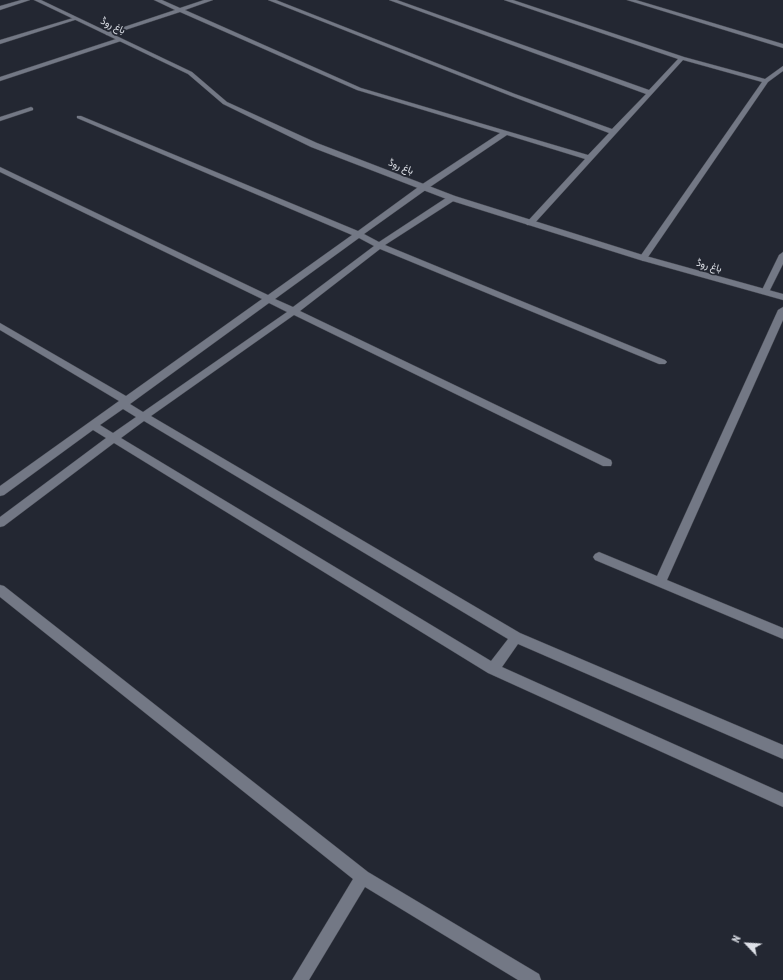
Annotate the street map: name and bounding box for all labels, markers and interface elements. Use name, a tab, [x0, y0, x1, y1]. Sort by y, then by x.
street label: باغ روڈ	[99, 15, 127, 37]
street label: باغ روڈ	[387, 157, 415, 177]
street label: باغ روڈ	[695, 257, 723, 275]
north arrow	[727, 924, 767, 964]
text: N	[729, 933, 744, 945]

